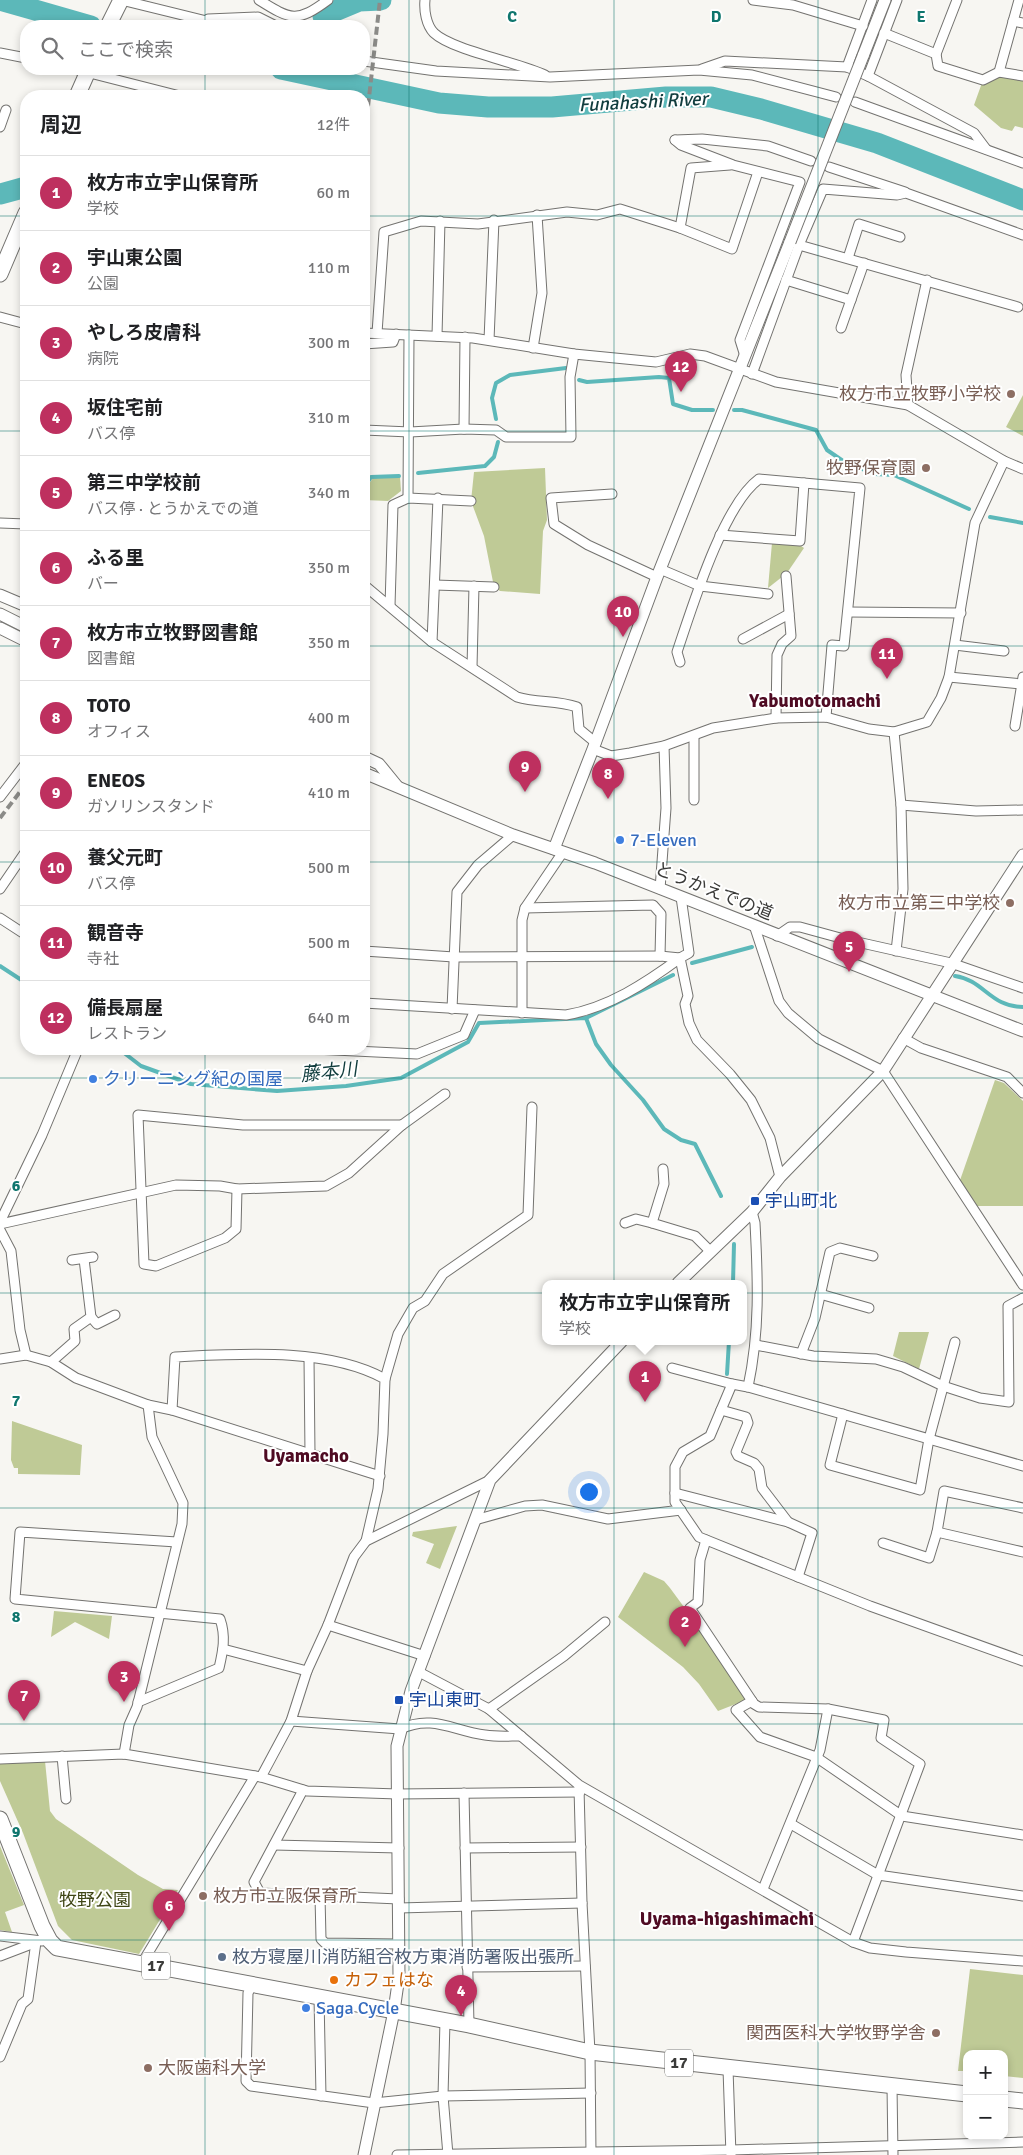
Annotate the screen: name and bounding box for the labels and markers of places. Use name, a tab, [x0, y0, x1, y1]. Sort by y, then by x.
pin: 12	[665, 351, 697, 392]
place label: 枚方市立牧野小学校	[839, 383, 1001, 405]
marker: 枚方市立牧野小学校	[1005, 388, 1017, 400]
place label: 牧野保育園	[826, 457, 916, 479]
marker: 牧野保育園	[920, 462, 932, 474]
pin: 10	[607, 596, 639, 637]
pin: 11	[871, 638, 903, 679]
pin: 9	[509, 751, 541, 792]
pin: 8	[592, 758, 624, 799]
place label: 7-Eleven	[630, 829, 697, 851]
marker: 7-Eleven	[614, 834, 626, 846]
place label: 枚方市立第三中学校	[838, 892, 1000, 914]
marker: 枚方市立第三中学校	[1004, 897, 1016, 909]
pin: 5	[833, 931, 865, 972]
place label: クリーニング紀の国屋	[103, 1068, 283, 1090]
marker: クリーニング紀の国屋	[87, 1073, 99, 1085]
place label: 宇山町北	[765, 1190, 837, 1212]
marker: 宇山町北	[749, 1195, 761, 1207]
pin: 1	[629, 1361, 661, 1402]
pin: 2	[669, 1606, 701, 1647]
pin: 3	[108, 1661, 140, 1702]
pin: 7	[8, 1680, 40, 1721]
place label: 宇山東町	[409, 1689, 481, 1711]
marker: 宇山東町	[393, 1694, 405, 1706]
place label: 枚方市立阪保育所	[213, 1885, 357, 1907]
pin: 6	[153, 1890, 185, 1931]
marker: 枚方市立阪保育所	[197, 1890, 209, 1902]
place label: 枚方寝屋川消防組合枚方東消防署阪出張所	[232, 1946, 574, 1968]
marker: 枚方寝屋川消防組合枚方東消防署阪出張所	[216, 1951, 228, 1963]
place label: カフェはな	[344, 1969, 434, 1991]
marker: カフェはな	[328, 1974, 340, 1986]
pin: 4	[445, 1975, 477, 2016]
place label: Saga Cycle	[316, 1997, 399, 2019]
marker: Saga Cycle	[300, 2002, 312, 2014]
place label: 関西医科大学牧野学舎	[746, 2022, 926, 2044]
marker: 関西医科大学牧野学舎	[930, 2027, 942, 2039]
place label: 大阪歯科大学	[158, 2057, 266, 2079]
marker: 大阪歯科大学	[142, 2062, 154, 2074]

